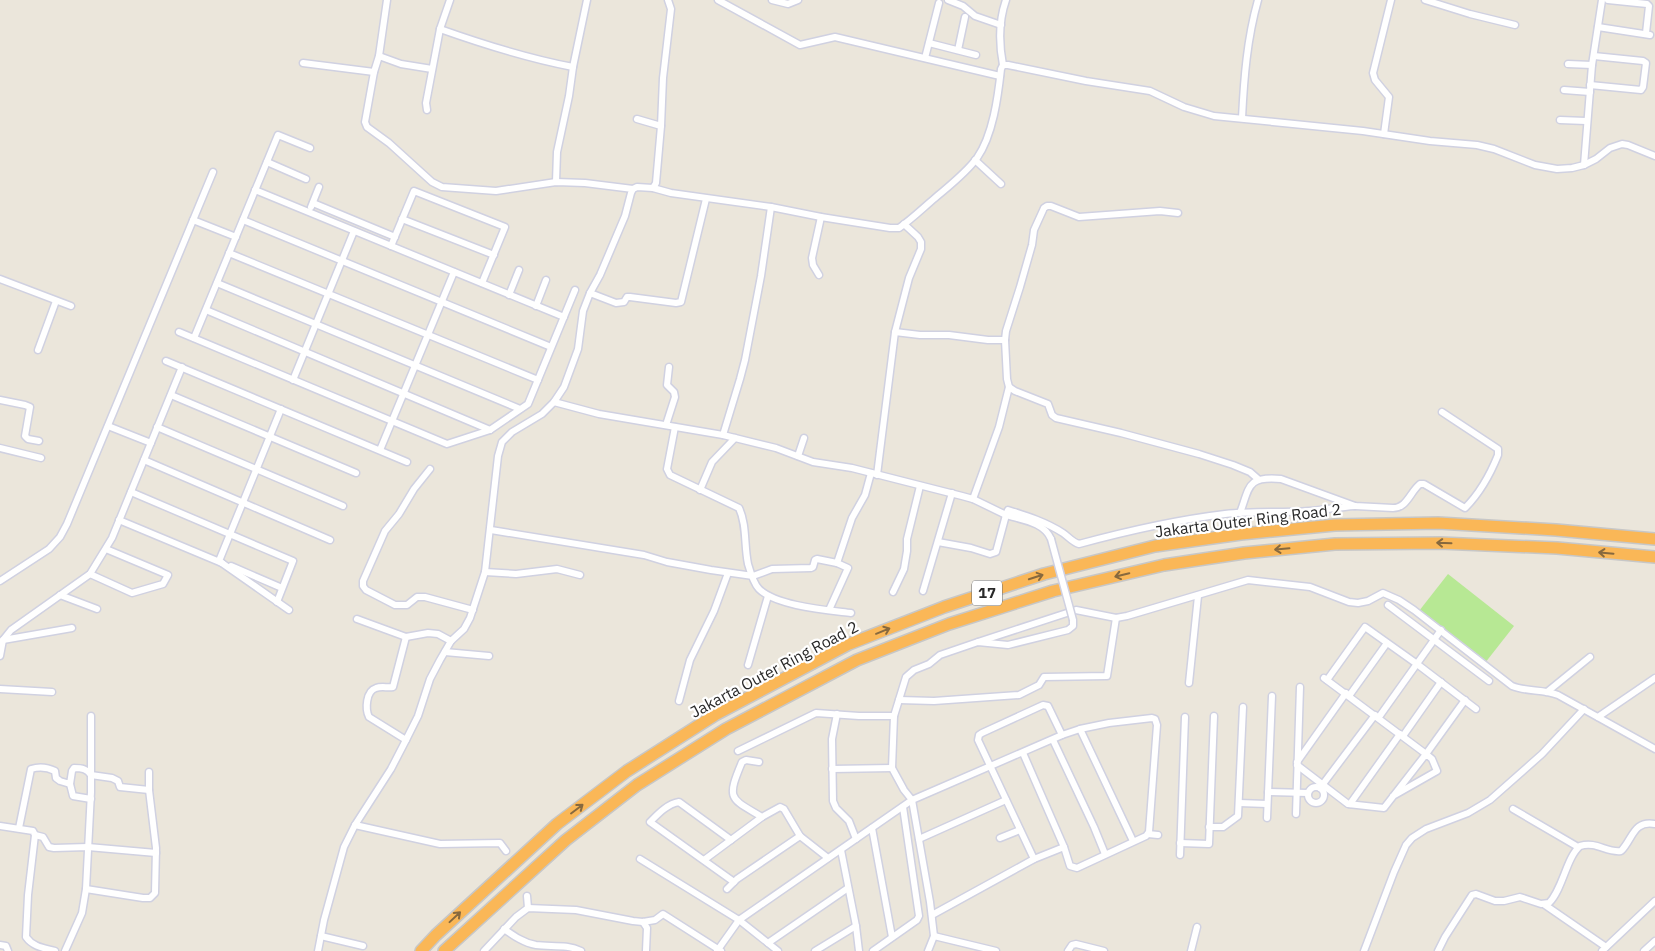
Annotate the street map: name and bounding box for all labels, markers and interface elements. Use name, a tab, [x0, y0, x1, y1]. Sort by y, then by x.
street label: Jakarta Outer Ring Road 2	[1154, 499, 1342, 541]
one-way arrow	[1437, 538, 1453, 548]
one-way arrow	[1274, 544, 1290, 554]
one-way arrow	[1599, 548, 1615, 558]
one-way arrow	[1028, 571, 1044, 581]
one-way arrow	[1114, 571, 1130, 580]
road number: 17	[972, 580, 1002, 606]
street label: Jakarta Outer Ring Road 2	[686, 616, 862, 722]
one-way arrow	[875, 626, 890, 635]
one-way arrow	[570, 803, 583, 814]
one-way arrow	[449, 911, 462, 923]

